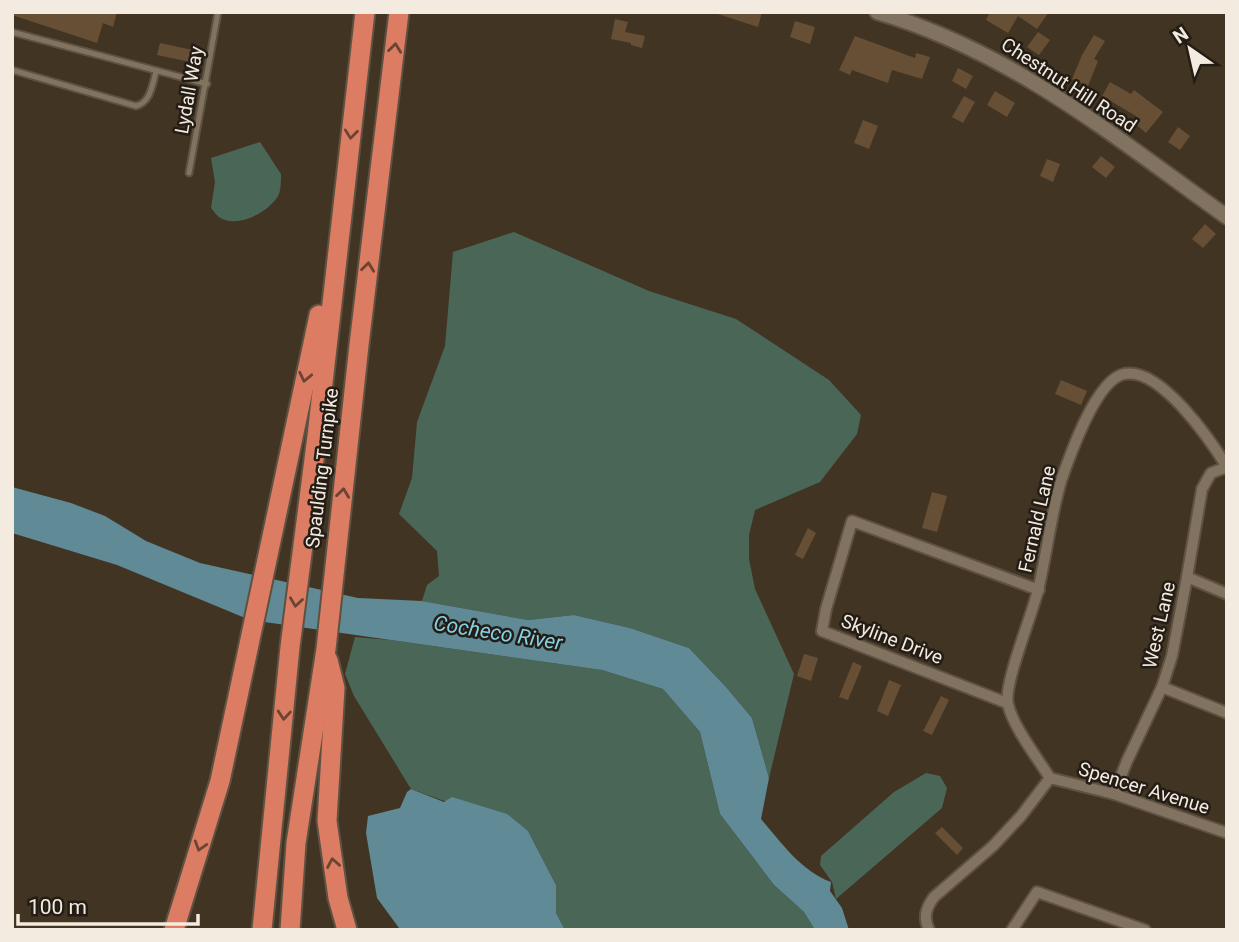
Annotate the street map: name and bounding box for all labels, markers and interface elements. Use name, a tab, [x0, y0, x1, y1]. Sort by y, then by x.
north arrow	[1155, 14, 1225, 84]
text: N	[1169, 22, 1193, 49]
street label: Chestnut Hill Road	[997, 33, 1141, 137]
one-way arrow	[387, 42, 402, 53]
street label: Lydall Way	[170, 44, 208, 136]
one-way arrow	[344, 129, 359, 140]
one-way arrow	[361, 261, 376, 273]
one-way arrow	[299, 371, 314, 383]
street label: Spaulding Turnpike	[301, 387, 343, 549]
street label: Fernald Lane	[1014, 463, 1060, 575]
one-way arrow	[335, 487, 350, 499]
street label: West Lane	[1138, 579, 1180, 671]
one-way arrow	[289, 596, 304, 608]
street label: Skyline Drive	[838, 609, 946, 669]
water label: Cocheco River	[432, 611, 565, 655]
one-way arrow	[277, 710, 292, 721]
street label: Spencer Avenue	[1076, 757, 1212, 819]
one-way arrow	[194, 839, 208, 851]
one-way arrow	[326, 857, 341, 869]
scale bar	[18, 883, 198, 927]
text: 100 m	[28, 895, 87, 919]

